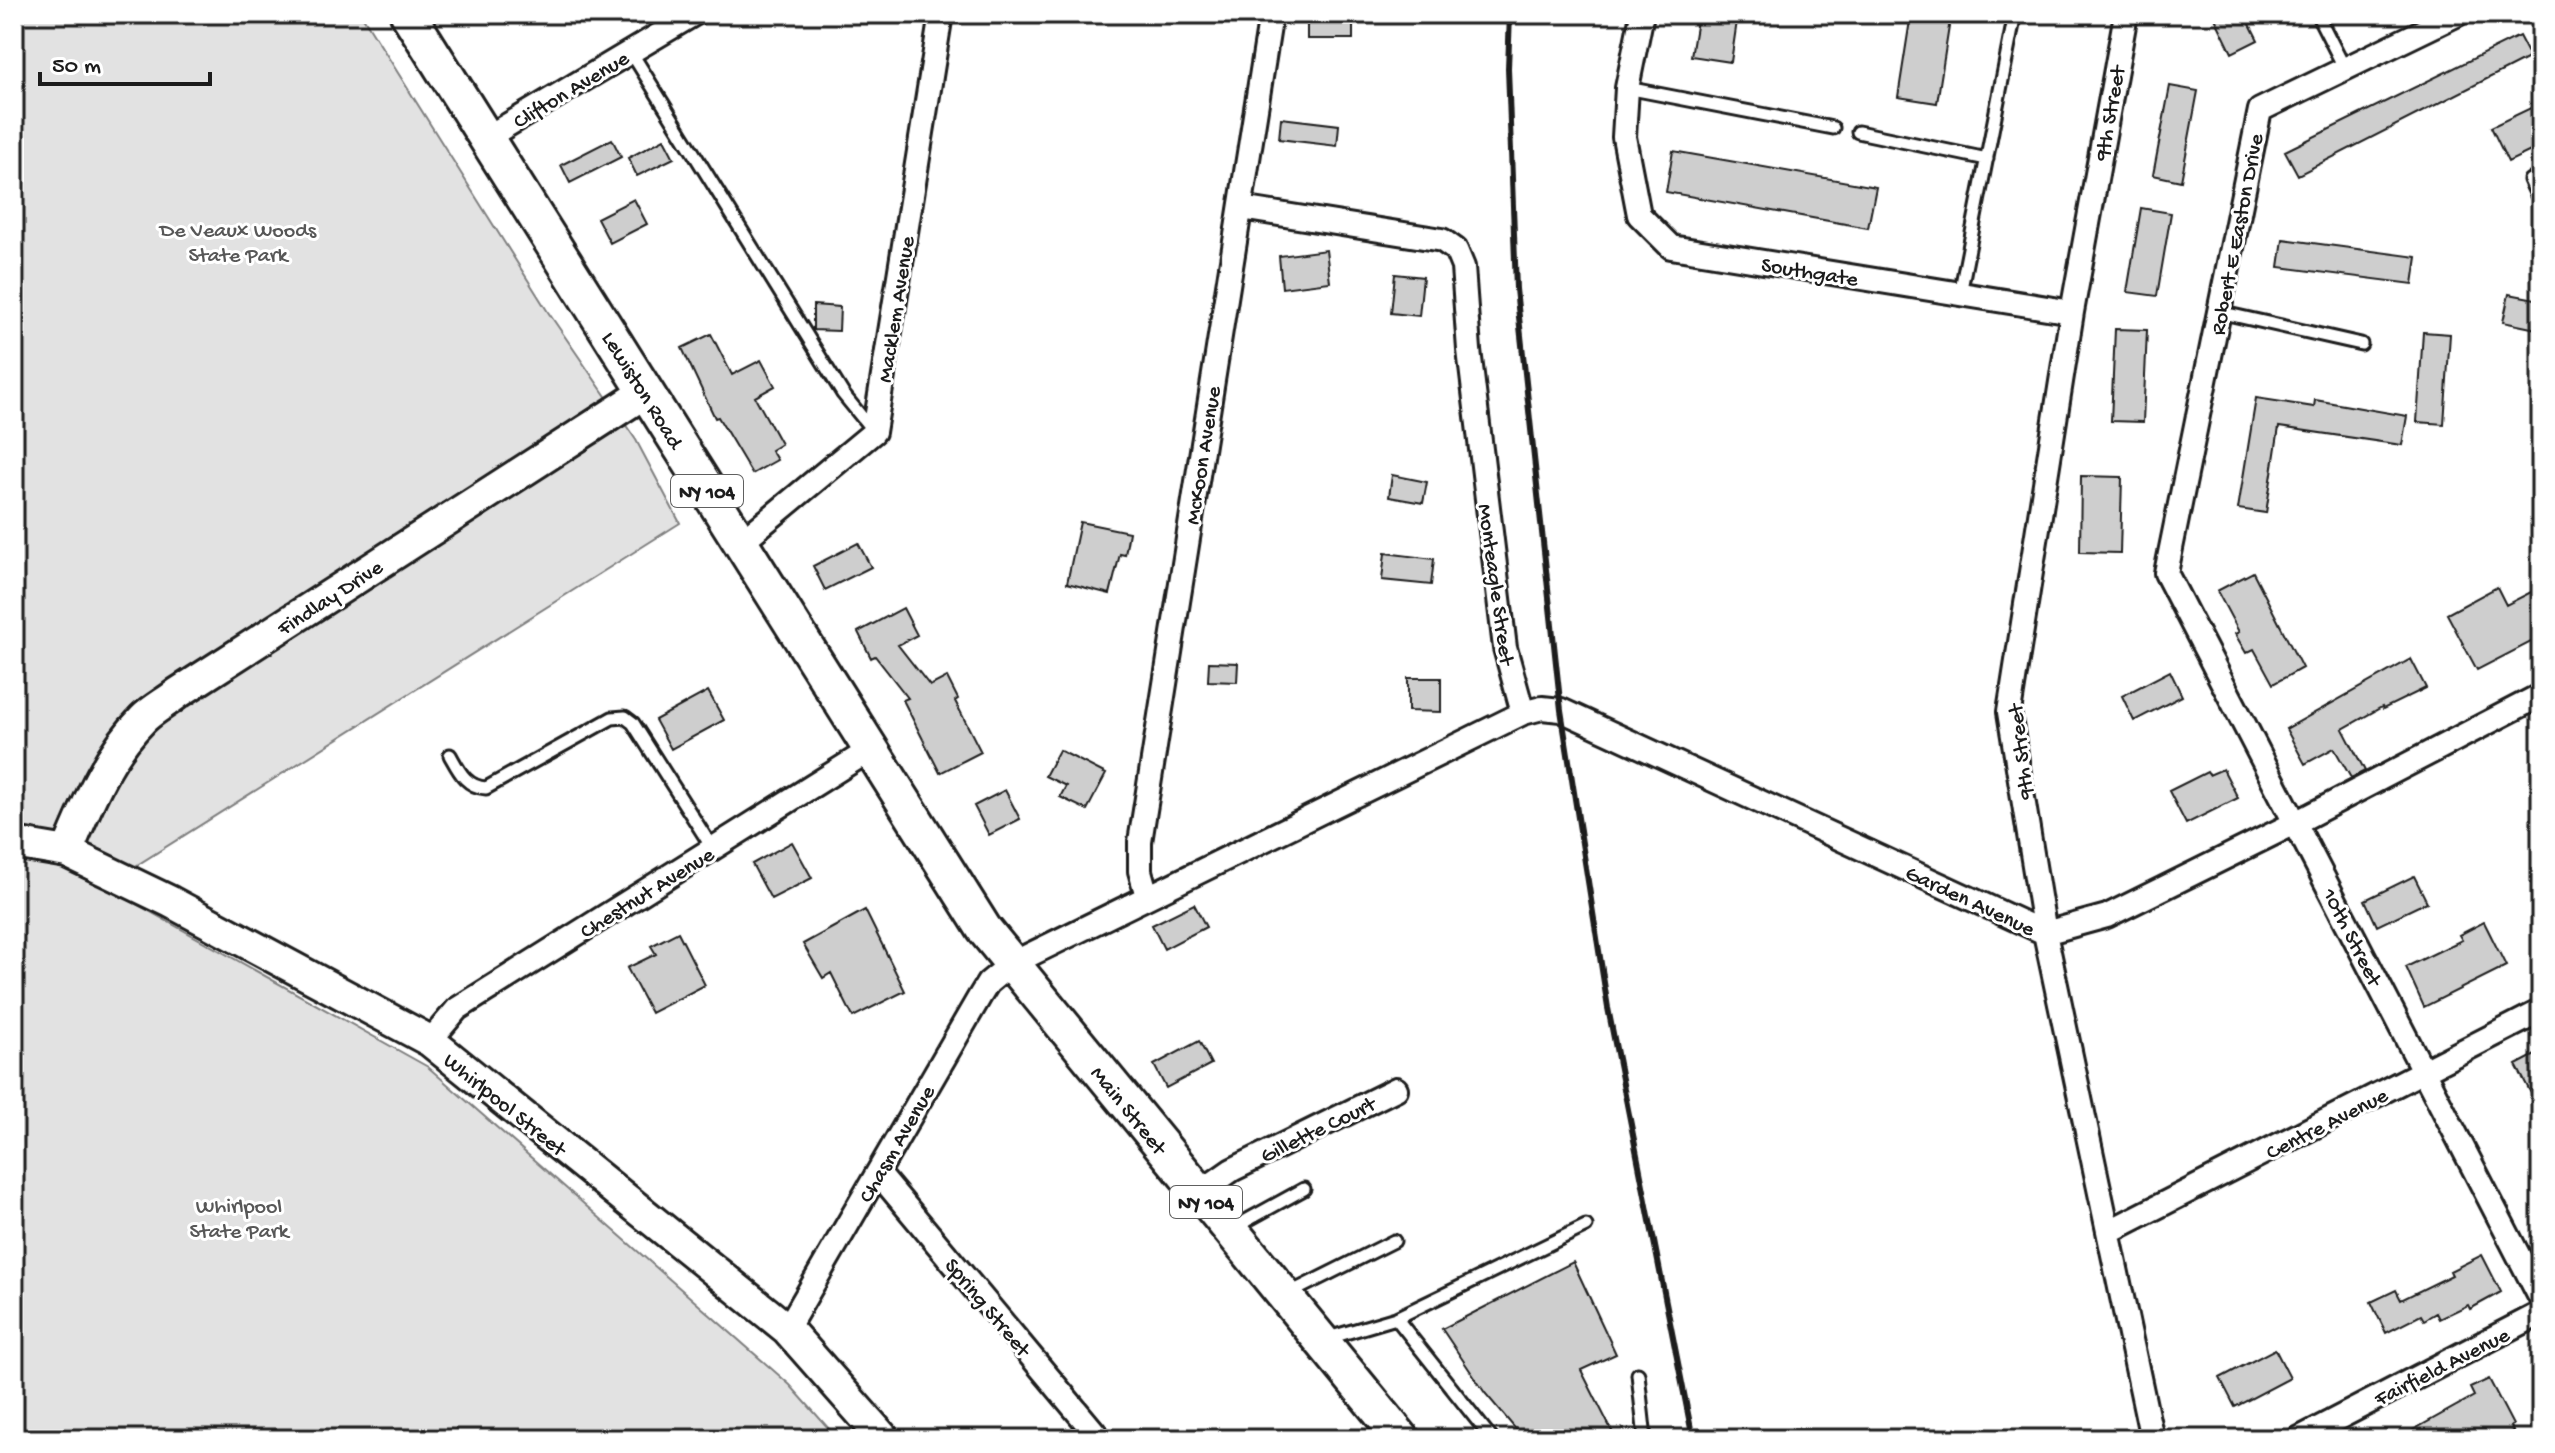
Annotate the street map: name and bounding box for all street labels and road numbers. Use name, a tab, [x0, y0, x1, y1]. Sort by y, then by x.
street label: Clifton Avenue	[509, 46, 635, 136]
street label: 9th Street	[2091, 62, 2133, 164]
street label: Robert E Easton Drive	[2207, 131, 2271, 338]
street label: Macklem Avenue	[874, 234, 922, 385]
street label: Southgate	[1759, 253, 1860, 295]
street label: Lewiston Road	[594, 328, 688, 456]
street label: McKoon Avenue	[1181, 384, 1229, 527]
road number: NY 104	[671, 475, 743, 507]
street label: Monteagle Street	[1470, 502, 1518, 669]
street label: Findlay Drive	[273, 555, 389, 644]
street label: 9th Street	[2004, 700, 2042, 802]
street label: Chestnut Avenue	[576, 842, 721, 946]
street label: Garden Avenue	[1900, 861, 2039, 944]
street label: 10th Street	[2314, 884, 2387, 993]
street label: Whirlpool Street	[437, 1049, 572, 1165]
street label: Main Street	[1083, 1062, 1172, 1163]
street label: Chasm Avenue	[854, 1081, 943, 1208]
street label: Centre Avenue	[2263, 1083, 2394, 1167]
street label: Gillette Court	[1257, 1092, 1382, 1171]
road number: NY 104	[1170, 1186, 1242, 1218]
street label: Spring Street	[937, 1254, 1036, 1365]
street label: Fairfield Avenue	[2370, 1323, 2515, 1414]

